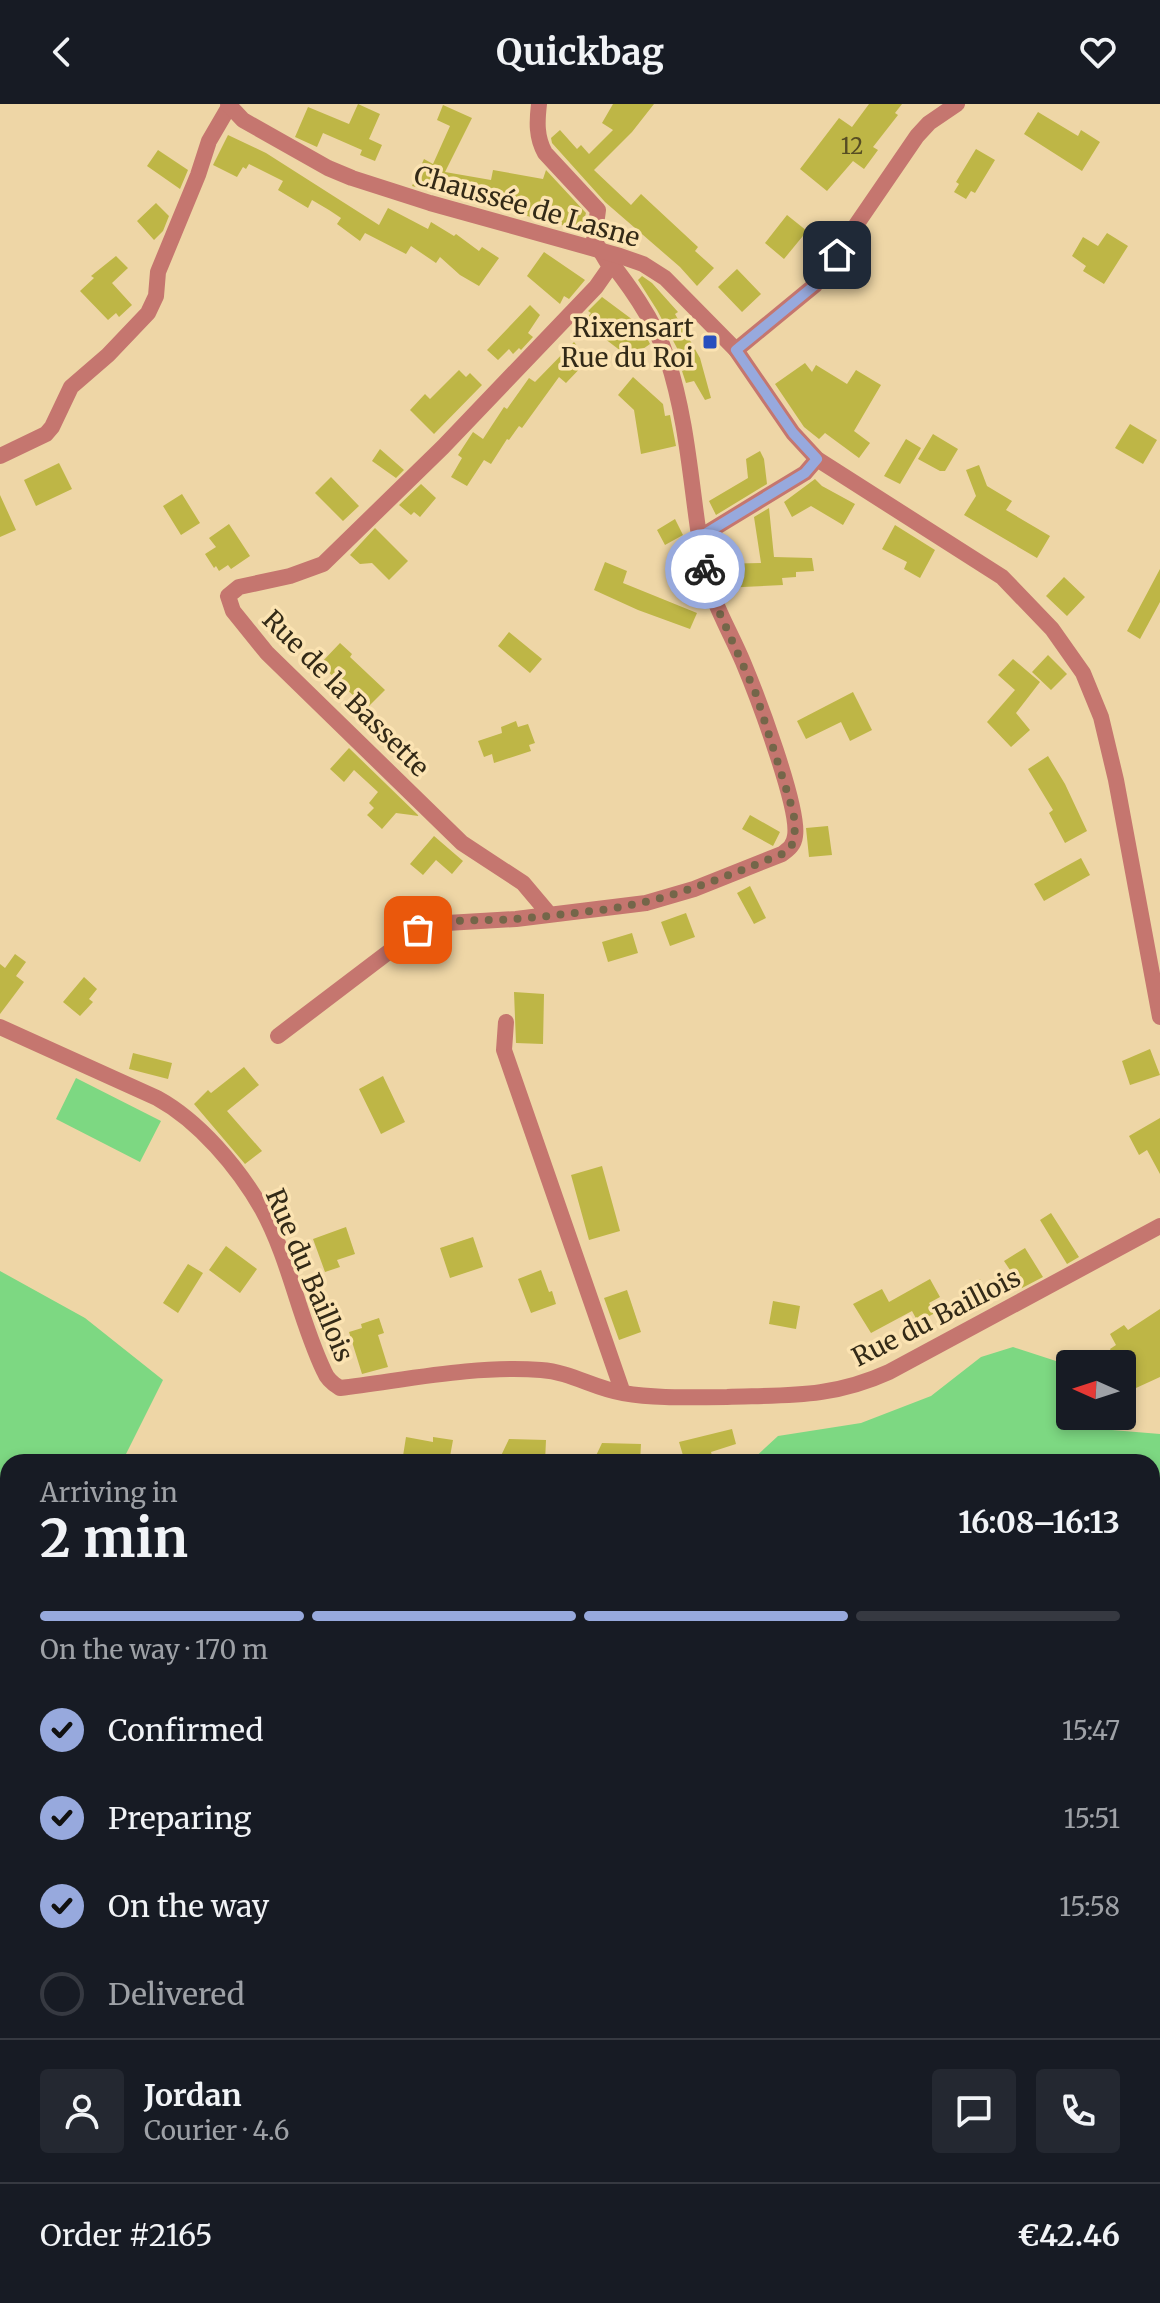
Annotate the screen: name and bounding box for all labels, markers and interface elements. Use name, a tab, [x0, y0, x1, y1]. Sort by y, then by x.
icon: back	[40, 30, 84, 74]
text: Quickbag	[496, 30, 664, 75]
icon: heart	[1076, 30, 1120, 74]
house number: 12	[841, 132, 863, 160]
street label: Chaussée de Lasne	[410, 158, 644, 254]
pin	[803, 221, 871, 289]
icon: home	[815, 233, 859, 277]
place label: Rixensart Rue du Roi	[561, 311, 694, 374]
marker: Rixensart Rue du Roi	[701, 333, 719, 351]
courier	[665, 529, 745, 609]
icon: bike	[683, 547, 727, 591]
street label: Rue de la Bassette	[256, 603, 436, 783]
pin	[384, 896, 452, 964]
icon: bag	[396, 908, 440, 952]
street label: Rue du Baillois	[259, 1184, 361, 1366]
street label: Rue du Baillois	[846, 1260, 1026, 1374]
north arrow	[1056, 1350, 1136, 1430]
map controls	[1056, 1350, 1136, 1430]
text: Arriving in	[40, 1476, 178, 1509]
text: 16:08–16:13	[958, 1503, 1120, 1541]
text: 2 min	[40, 1506, 188, 1571]
text: On the way · 170 m	[40, 1633, 268, 1666]
icon: check	[40, 1708, 84, 1752]
text: Confirmed	[108, 1711, 263, 1749]
text: 15:47	[1062, 1714, 1120, 1747]
icon: check	[40, 1796, 84, 1840]
text: Preparing	[108, 1799, 251, 1837]
text: 15:51	[1064, 1802, 1120, 1835]
icon: check	[40, 1884, 84, 1928]
text: On the way	[108, 1887, 269, 1925]
text: 15:58	[1059, 1890, 1120, 1923]
text: Delivered	[108, 1975, 245, 2013]
button: person	[40, 2069, 124, 2153]
button: chat	[932, 2069, 1016, 2153]
button: phone	[1036, 2069, 1120, 2153]
text: Jordan	[144, 2076, 242, 2114]
text: Courier · 4.6	[144, 2114, 290, 2147]
text: Order #2165	[40, 2216, 212, 2254]
text: €42.46	[1017, 2216, 1120, 2254]

